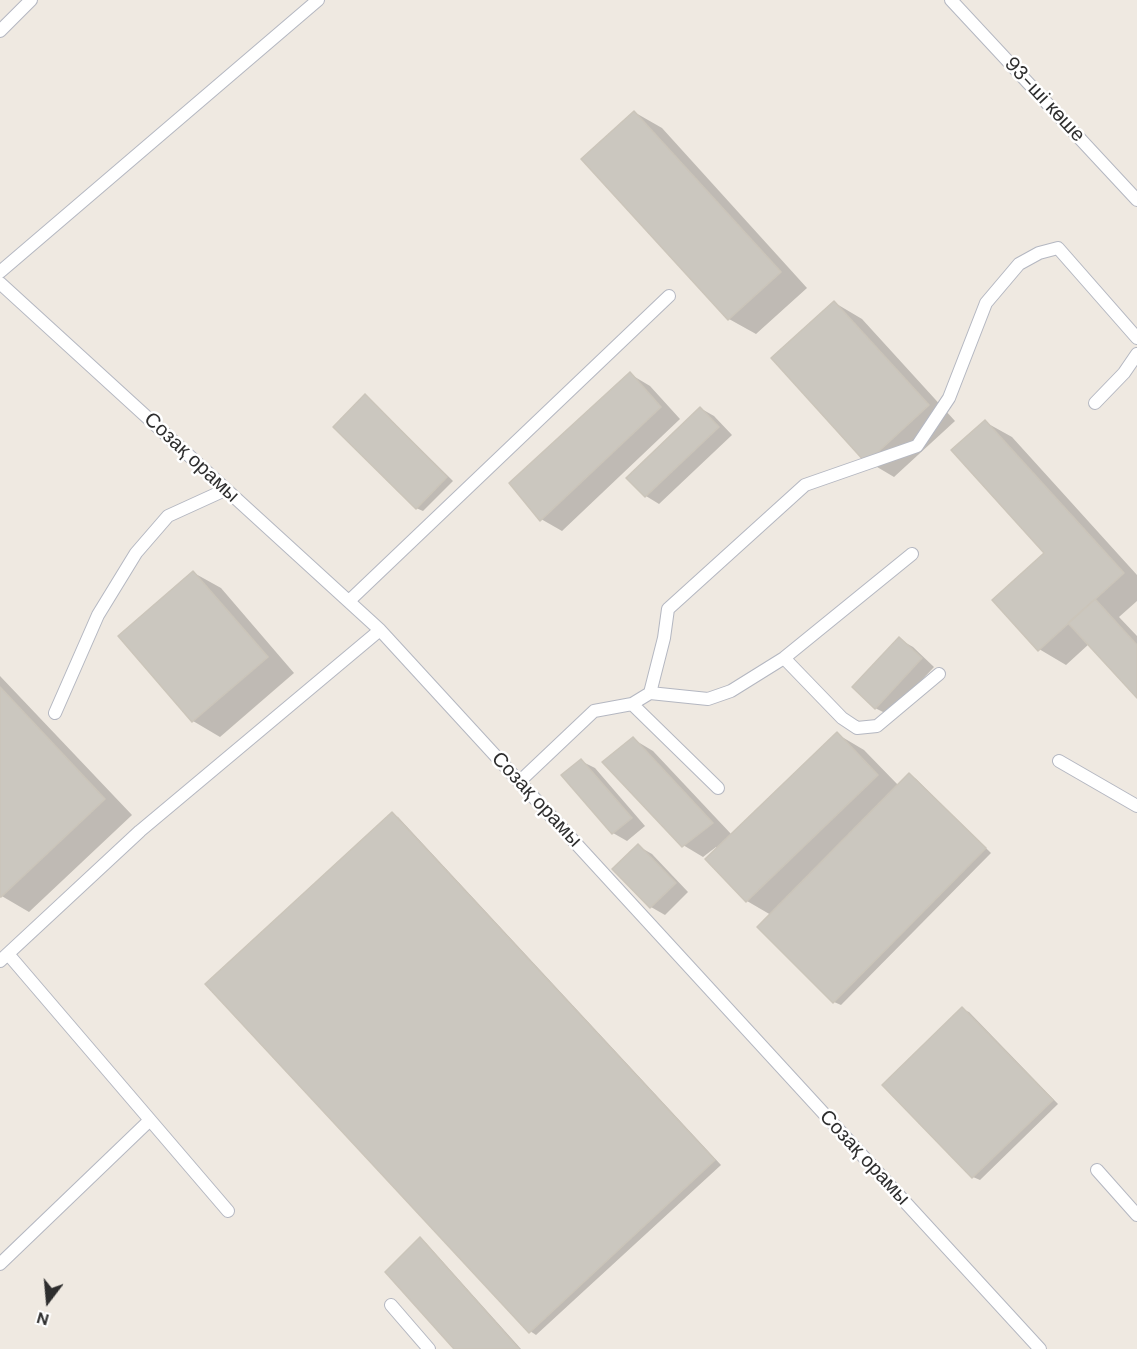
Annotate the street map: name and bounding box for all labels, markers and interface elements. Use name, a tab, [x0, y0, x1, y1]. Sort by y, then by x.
street label: 93-ші көше	[998, 52, 1090, 148]
street label: Созақ орамы	[138, 408, 244, 508]
street label: Созақ орамы	[486, 747, 586, 853]
street label: Созақ орамы	[814, 1105, 914, 1211]
north arrow	[18, 1271, 78, 1331]
text: N	[34, 1307, 51, 1330]

